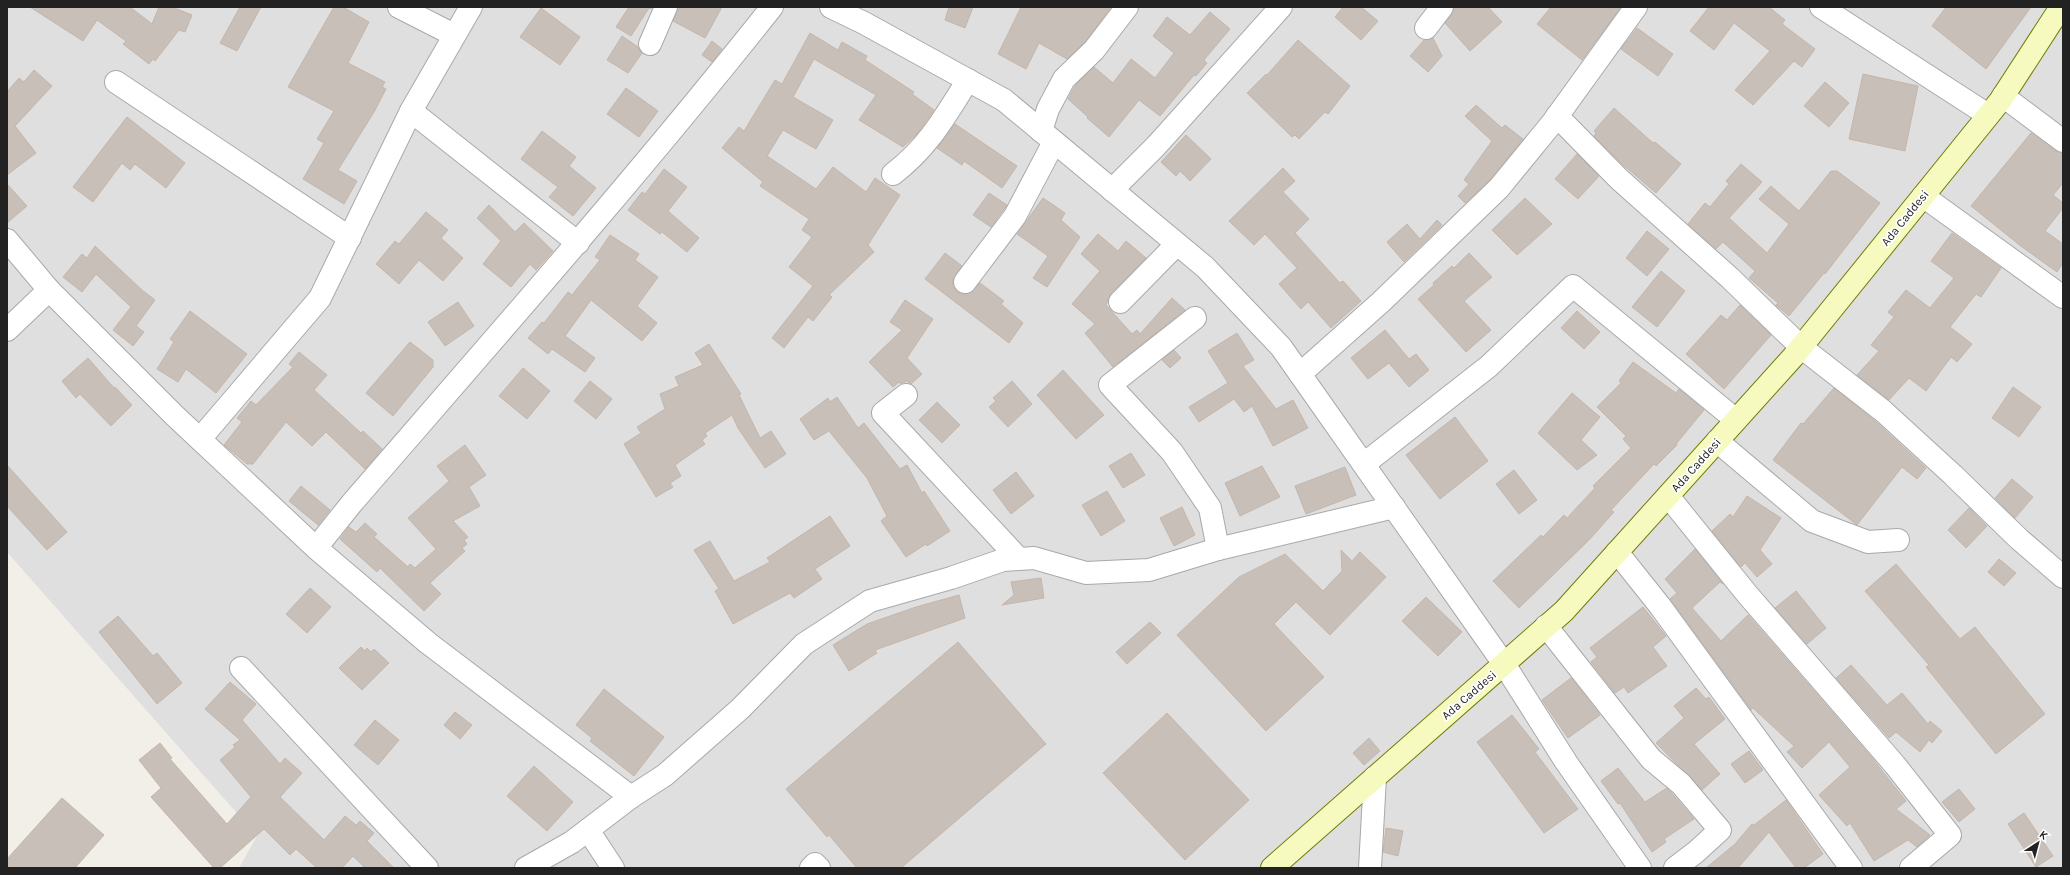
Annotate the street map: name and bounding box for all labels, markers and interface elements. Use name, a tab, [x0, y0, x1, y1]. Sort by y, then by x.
street label: Ada Caddesi	[1878, 187, 1932, 249]
street label: Ada Caddesi	[1668, 435, 1724, 495]
street label: Ada Caddesi	[1439, 668, 1499, 722]
north arrow	[2018, 823, 2058, 863]
text: K	[2037, 828, 2051, 843]

